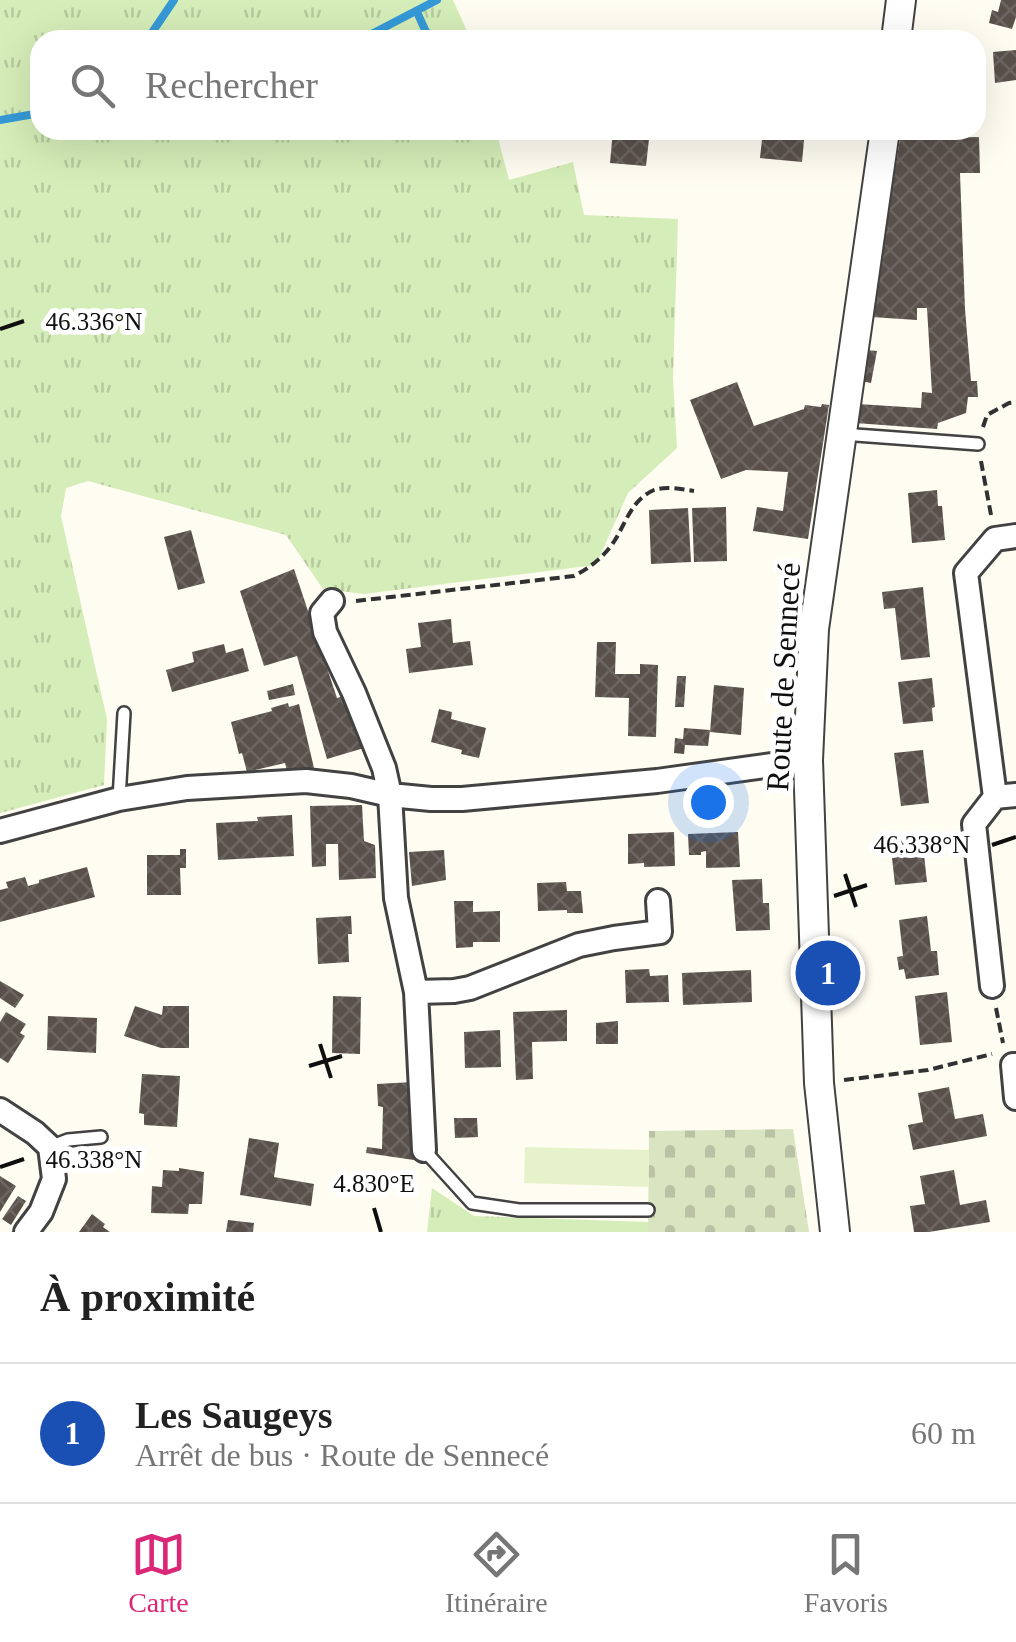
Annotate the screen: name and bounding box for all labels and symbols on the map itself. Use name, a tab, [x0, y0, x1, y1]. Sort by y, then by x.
text: 46.336°N	[46, 308, 142, 335]
street label: Route de Sennecé	[759, 562, 807, 792]
your location	[683, 777, 734, 828]
text: 46.338°N	[874, 831, 970, 858]
pin: 1	[796, 936, 860, 1010]
text: 46.338°N	[46, 1146, 142, 1173]
text: 4.830°E	[333, 1170, 415, 1197]

